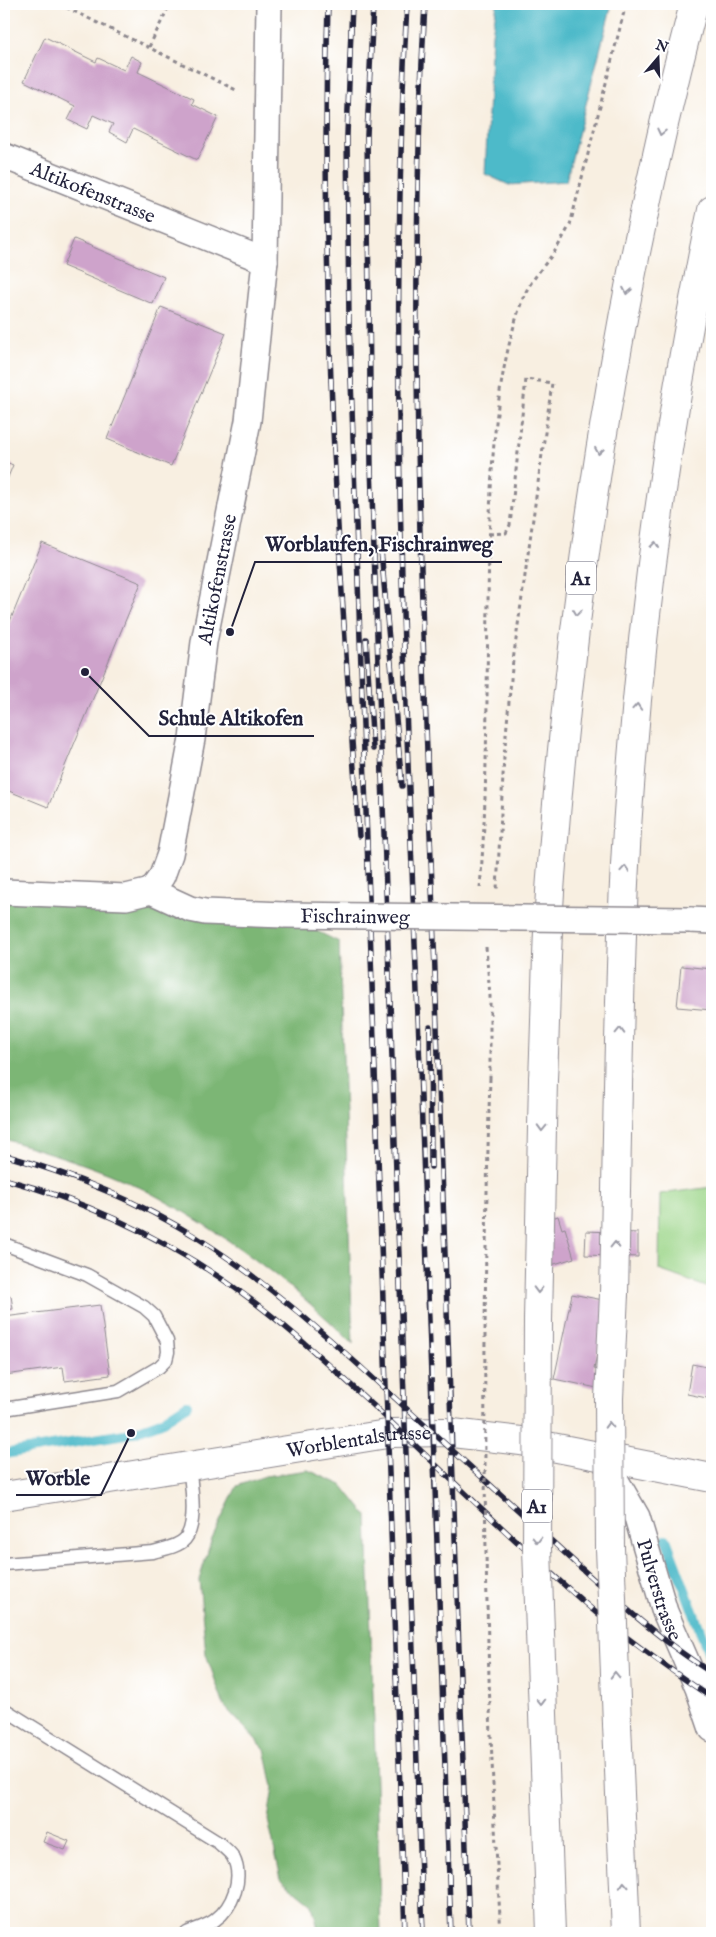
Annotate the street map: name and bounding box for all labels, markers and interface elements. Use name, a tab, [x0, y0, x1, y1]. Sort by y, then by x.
north arrow	[634, 32, 684, 82]
text: N	[652, 36, 671, 57]
one-way arrow	[656, 128, 667, 137]
street label: Altikofenstrasse	[25, 156, 159, 230]
one-way arrow	[622, 287, 632, 296]
one-way arrow	[594, 448, 605, 456]
street label: Altikofenstrasse	[193, 512, 243, 648]
callout: Worblaufen, Fischrainweg	[255, 526, 502, 562]
text: Worblaufen, Fischrainweg	[264, 532, 494, 559]
one-way arrow	[649, 541, 660, 549]
road number: A1	[566, 562, 596, 594]
one-way arrow	[572, 609, 583, 617]
callout: Schule Altikofen	[149, 700, 314, 736]
one-way arrow	[631, 703, 642, 711]
text: Schule Altikofen	[158, 706, 304, 733]
one-way arrow	[620, 865, 631, 873]
street label: Fischrainweg	[300, 904, 411, 931]
one-way arrow	[614, 1027, 625, 1035]
one-way arrow	[537, 1124, 547, 1132]
one-way arrow	[610, 1241, 621, 1249]
one-way arrow	[533, 1286, 543, 1294]
street label: Worblentalstrasse	[285, 1421, 431, 1464]
one-way arrow	[604, 1421, 614, 1429]
callout: Worble	[16, 1459, 101, 1495]
text: Worble	[25, 1466, 91, 1493]
road number: A1	[522, 1490, 552, 1522]
one-way arrow	[532, 1536, 542, 1544]
street label: Pulverstrasse	[630, 1536, 687, 1645]
one-way arrow	[610, 1671, 620, 1678]
one-way arrow	[536, 1699, 547, 1707]
one-way arrow	[619, 1880, 630, 1888]

